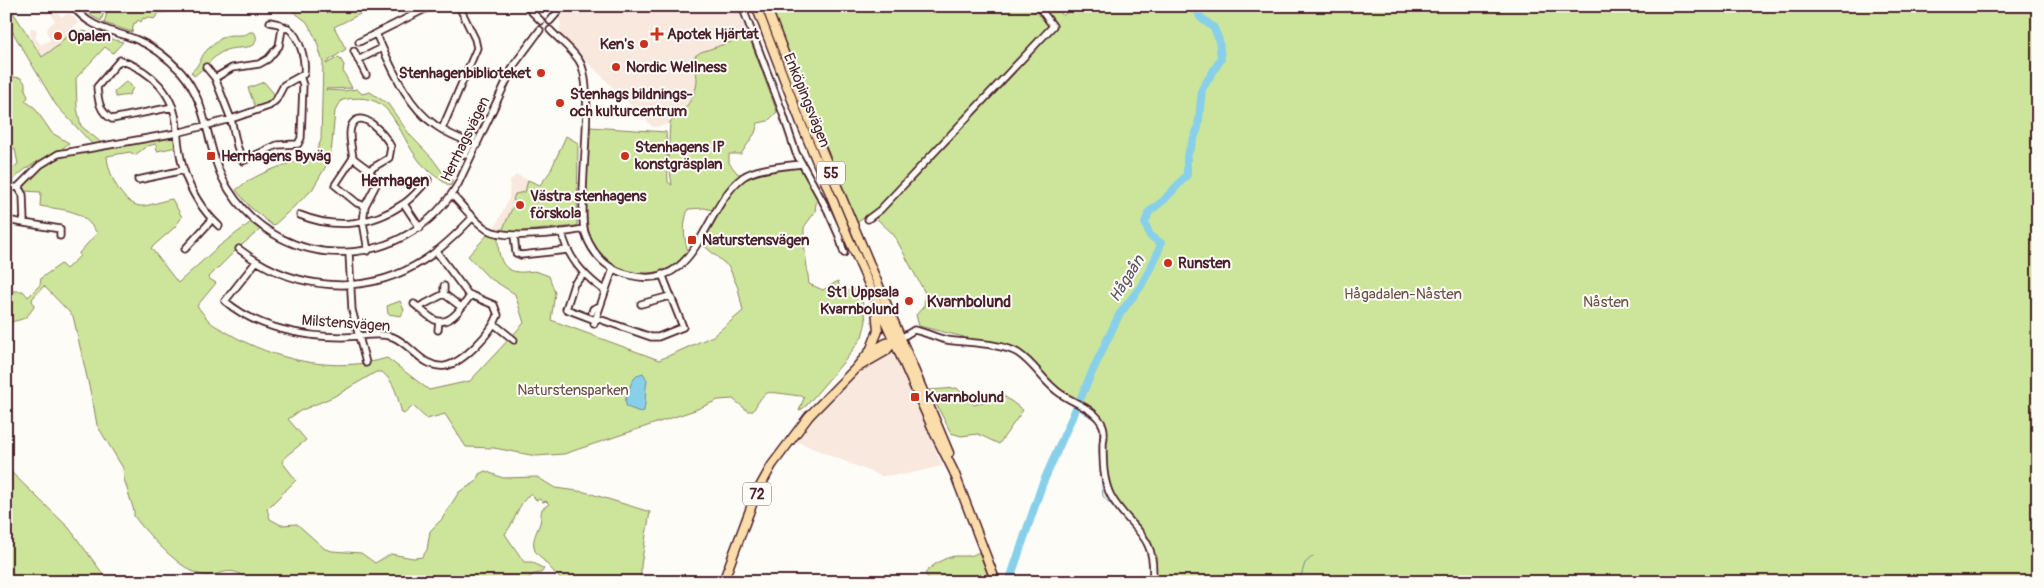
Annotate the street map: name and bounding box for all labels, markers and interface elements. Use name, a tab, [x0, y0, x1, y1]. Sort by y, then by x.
place label: Apotek Hjärtat	[667, 25, 760, 44]
place label: Opalen	[68, 27, 111, 46]
marker: Apotek Hjärtat	[651, 28, 663, 40]
marker: Opalen	[52, 30, 64, 42]
place label: Ken's	[600, 35, 634, 54]
marker: Ken's	[638, 38, 650, 50]
street label: Enköpingsvägen	[779, 50, 834, 150]
place label: Nordic Wellness	[626, 58, 727, 77]
marker: Nordic Wellness	[610, 61, 622, 73]
place label: Stenhagenbiblioteket	[399, 64, 532, 83]
marker: Stenhagenbiblioteket	[535, 67, 547, 79]
place label: Stenhags bildnings- och kulturcentrum	[569, 85, 694, 121]
street label: Herrhagsvägen	[437, 94, 494, 185]
marker: Stenhags bildnings- och kulturcentrum	[554, 97, 566, 109]
place label: Stenhagens IP konstgräsplan	[634, 138, 725, 174]
place label: Herrhagens Byväg	[221, 147, 332, 166]
marker: Herrhagens Byväg	[205, 150, 217, 162]
marker: Stenhagens IP konstgräsplan	[619, 150, 631, 162]
road number: 55	[817, 162, 845, 184]
district label: Herrhagen	[361, 171, 429, 191]
place label: Västra stenhagens förskola	[530, 187, 647, 223]
marker: Västra stenhagens förskola	[514, 199, 526, 211]
place label: Naturstensvägen	[702, 231, 810, 250]
marker: Naturstensvägen	[686, 234, 698, 246]
water label: Hågaån	[1105, 251, 1149, 306]
place label: Runsten	[1178, 254, 1231, 273]
marker: Runsten	[1162, 257, 1174, 269]
place label: St1 Uppsala Kvarnbolund	[820, 283, 899, 319]
park label: Hågadalen-Nåsten	[1344, 285, 1462, 304]
district label: Kvarnbolund	[927, 292, 1011, 312]
park label: Nåsten	[1583, 293, 1629, 312]
marker: St1 Uppsala Kvarnbolund	[903, 295, 915, 307]
street label: Milstensvägen	[301, 311, 391, 336]
park label: Naturstensparken	[517, 381, 629, 400]
place label: Kvarnbolund	[925, 388, 1004, 407]
marker: Kvarnbolund	[909, 391, 921, 403]
road number: 72	[743, 482, 771, 506]

